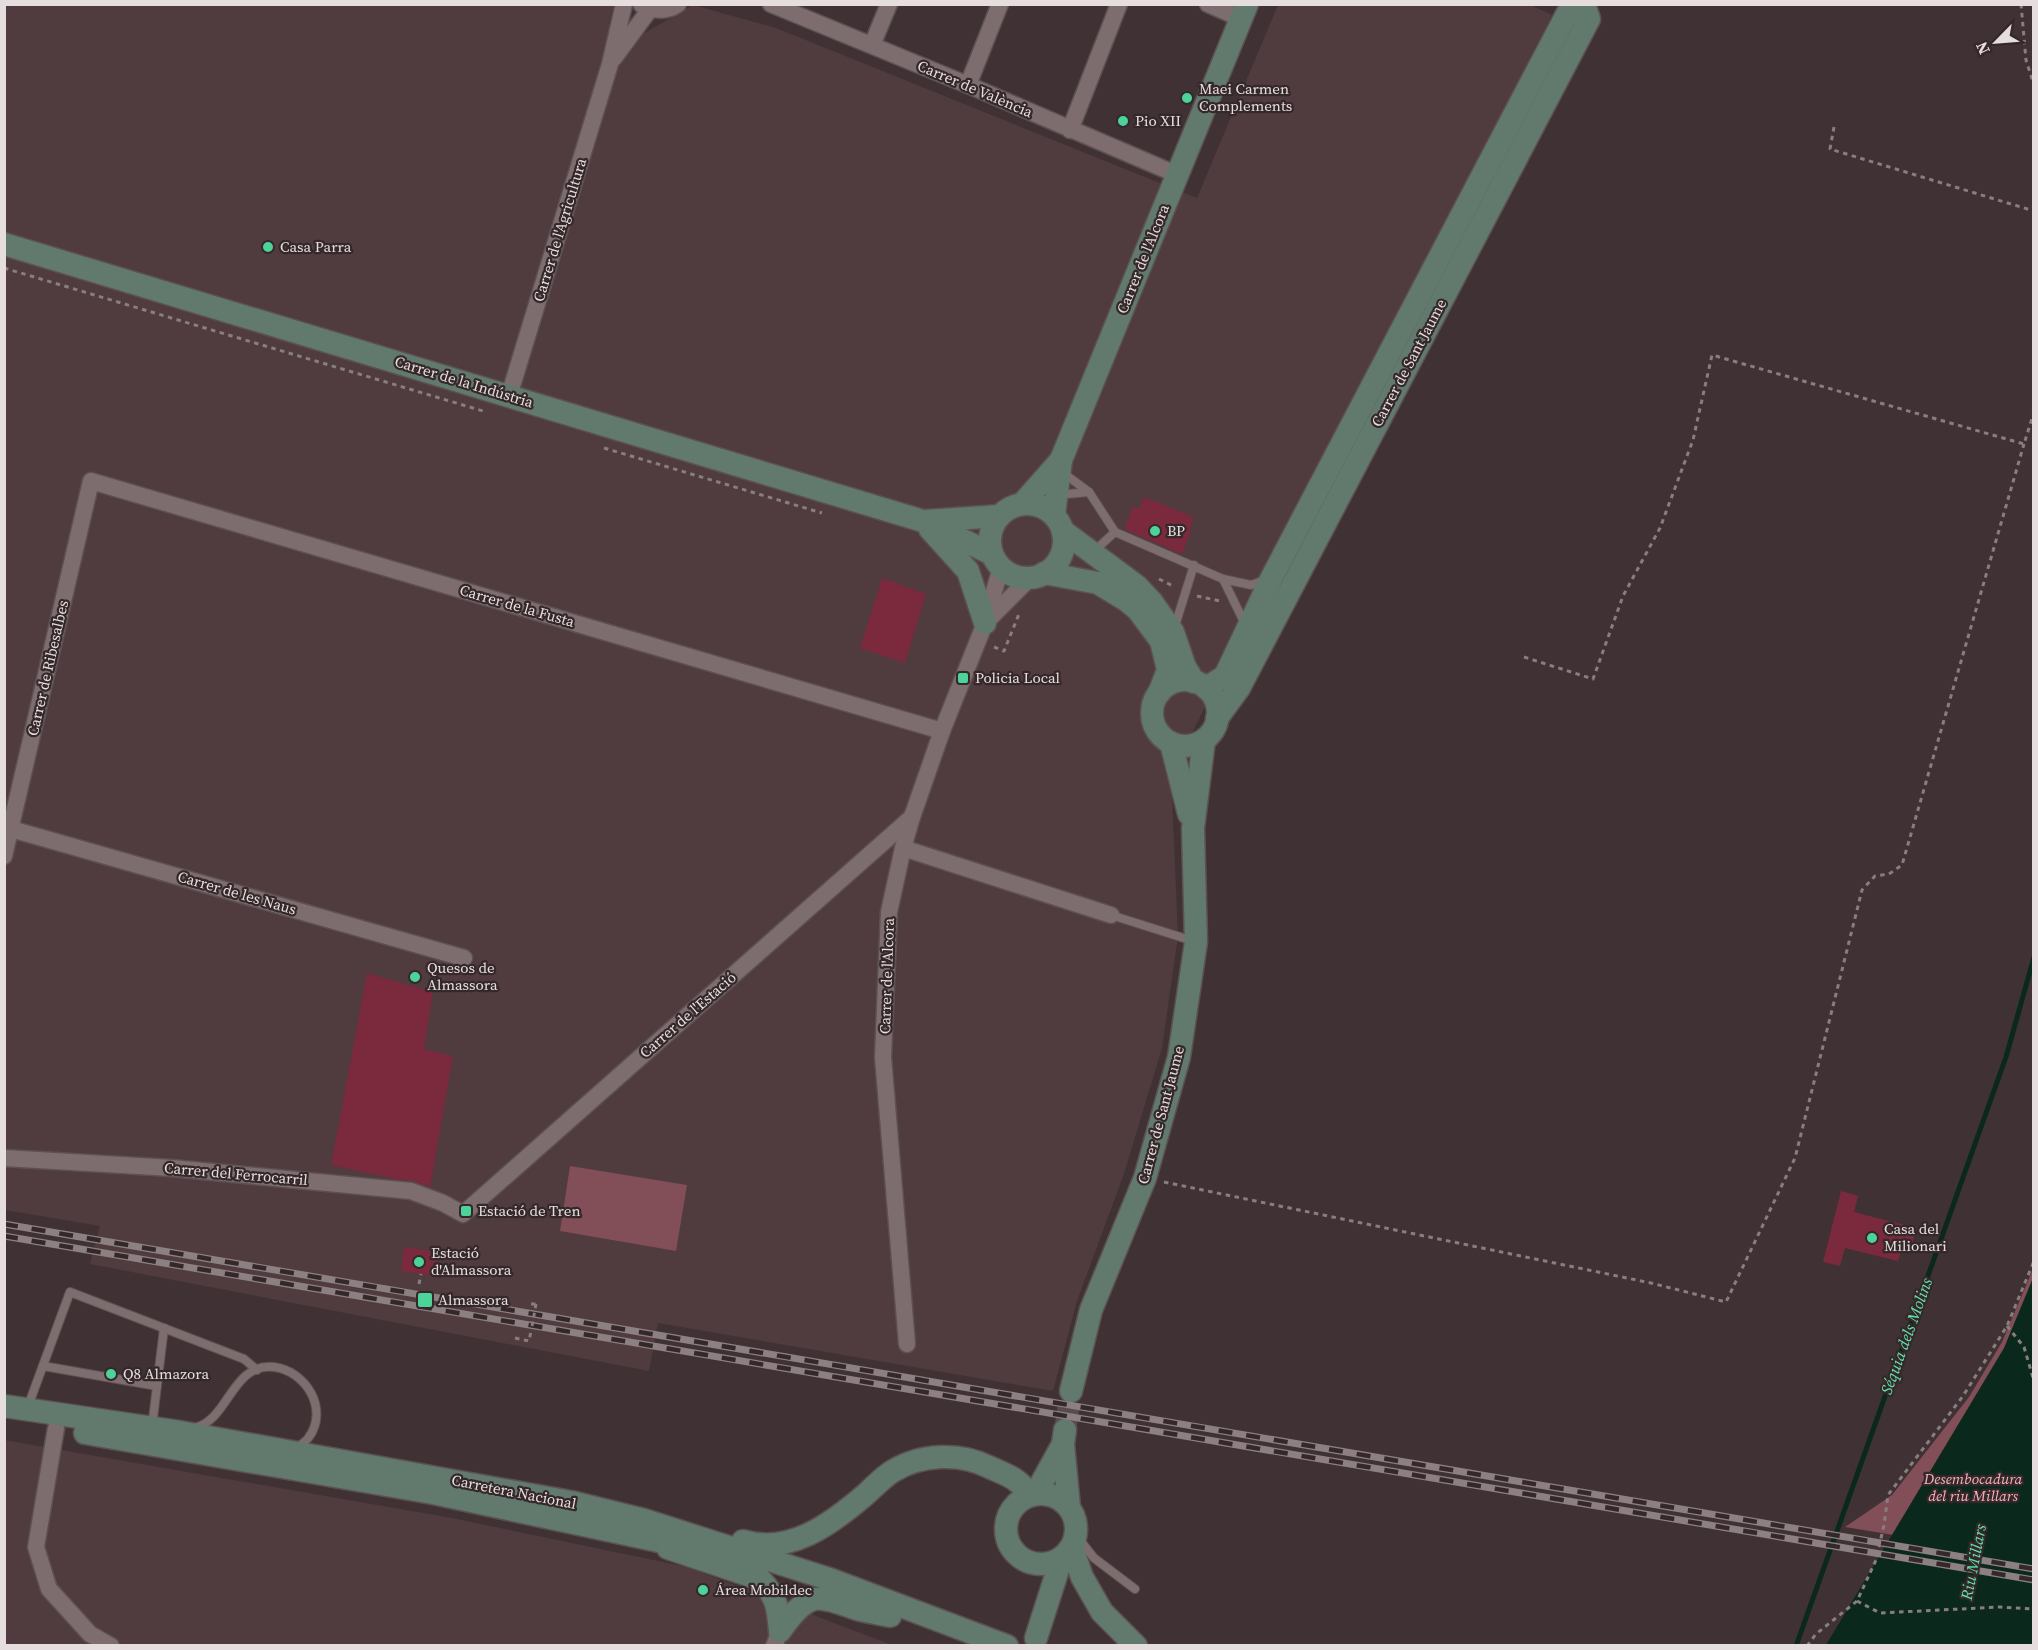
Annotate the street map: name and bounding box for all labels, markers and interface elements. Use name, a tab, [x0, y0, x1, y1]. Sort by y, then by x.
north arrow	[1966, 12, 2026, 72]
text: N	[1970, 38, 1995, 58]
street label: Carrer de València	[914, 55, 1036, 122]
place label: Maei Carmen Complements	[1199, 78, 1292, 116]
marker: Maei Carmen Complements	[1180, 91, 1194, 105]
place label: Pio XII	[1135, 110, 1181, 131]
marker: Pio XII	[1116, 114, 1130, 128]
street label: Carrer de l'Agricultura	[528, 155, 591, 304]
street label: Carrer de l'Alcora	[1111, 201, 1174, 317]
place label: Casa Parra	[280, 236, 352, 257]
marker: Casa Parra	[261, 240, 275, 254]
street label: Carrer de Sant Jaume	[1366, 295, 1451, 430]
street label: Carrer de la Indústria	[392, 350, 536, 413]
place label: BP	[1167, 520, 1185, 541]
marker: BP	[1148, 524, 1162, 538]
street label: Carrer de la Fusta	[457, 579, 577, 632]
street label: Carrer de Ribesalbes	[22, 598, 73, 738]
place label: Policia Local	[975, 667, 1061, 688]
marker: Policia Local	[956, 671, 970, 685]
street label: Carrer de les Naus	[175, 866, 299, 920]
street label: Carrer de l'Alcora	[874, 917, 899, 1034]
place label: Quesos de Almassora	[427, 957, 498, 995]
street label: Carrer de l'Estació	[635, 967, 740, 1062]
marker: Quesos de Almassora	[408, 970, 422, 984]
street label: Carrer de Sant Jaume	[1132, 1043, 1189, 1186]
street label: Carrer del Ferrocarril	[163, 1157, 309, 1190]
place label: Estació de Tren	[478, 1200, 580, 1221]
marker: Estació de Tren	[459, 1204, 473, 1218]
place label: Casa del Milionari	[1884, 1218, 1947, 1256]
marker: Casa del Milionari	[1865, 1231, 1879, 1245]
place label: Estació d'Almassora	[431, 1242, 512, 1280]
marker: Estació d'Almassora	[412, 1255, 426, 1269]
water label: Séquia dels Molins	[1875, 1274, 1937, 1397]
place label: Almassora	[438, 1289, 509, 1310]
marker: Almassora	[416, 1291, 434, 1309]
place label: Q8 Almazora	[123, 1363, 209, 1384]
marker: Q8 Almazora	[104, 1367, 118, 1381]
park label: Desembocadura del riu Millars	[1923, 1468, 2022, 1506]
street label: Carretera Nacional	[450, 1469, 579, 1514]
water label: Riu Millars	[1955, 1522, 1991, 1603]
place label: Área Mobildec	[715, 1579, 812, 1600]
marker: Área Mobildec	[696, 1583, 710, 1597]

